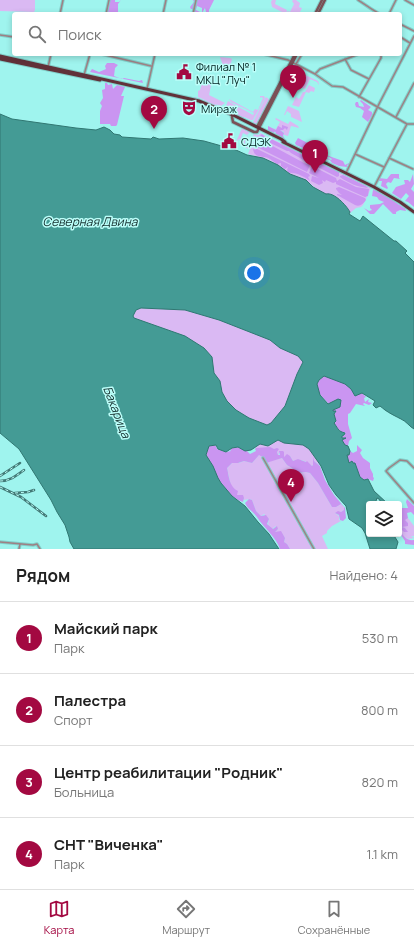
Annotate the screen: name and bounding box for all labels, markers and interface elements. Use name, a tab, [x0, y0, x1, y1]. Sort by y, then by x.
search box	[12, 12, 402, 56]
icon: search	[26, 23, 48, 45]
text: Поиск	[58, 24, 102, 45]
place label: Филиал № 1 МКЦ "Луч"	[196, 59, 256, 87]
public building icon: Филиал № 1 МКЦ "Луч"	[175, 63, 193, 81]
pin: 3	[280, 65, 306, 98]
pin: 2	[141, 96, 167, 129]
theatre icon: Мираж	[180, 99, 198, 117]
place label: Мираж	[201, 101, 237, 116]
public building icon: СДЭК	[220, 132, 238, 150]
place label: СДЭК	[241, 134, 271, 149]
pin: 1	[302, 140, 328, 173]
water label: Северная Двина	[43, 213, 139, 230]
your location	[244, 263, 264, 283]
water label: Бакарица	[99, 383, 135, 442]
pin: 4	[278, 469, 304, 502]
map controls	[366, 501, 402, 537]
button: layers	[366, 501, 402, 537]
text: Рядом	[16, 564, 70, 587]
text: Найдено: 4	[330, 566, 398, 584]
text: Майский парк	[54, 618, 158, 639]
text: 1	[26, 629, 32, 647]
text: 530 m	[362, 629, 398, 647]
text: Парк	[54, 639, 84, 657]
text: Палестра	[54, 690, 126, 711]
text: 2	[25, 701, 33, 719]
text: 800 m	[361, 701, 398, 719]
text: Спорт	[54, 711, 93, 729]
text: Центр реабилитации "Родник"	[54, 762, 283, 783]
text: 3	[25, 773, 33, 791]
text: 820 m	[361, 773, 398, 791]
text: Больница	[54, 783, 114, 801]
text: СНТ "Виченка"	[54, 834, 164, 855]
text: 4	[25, 845, 33, 863]
text: 1.1 km	[367, 845, 398, 863]
text: Парк	[54, 855, 84, 873]
tab: Карта	[44, 898, 74, 937]
tab: Маршрут	[162, 898, 210, 937]
tab: Сохранённые	[298, 898, 370, 937]

